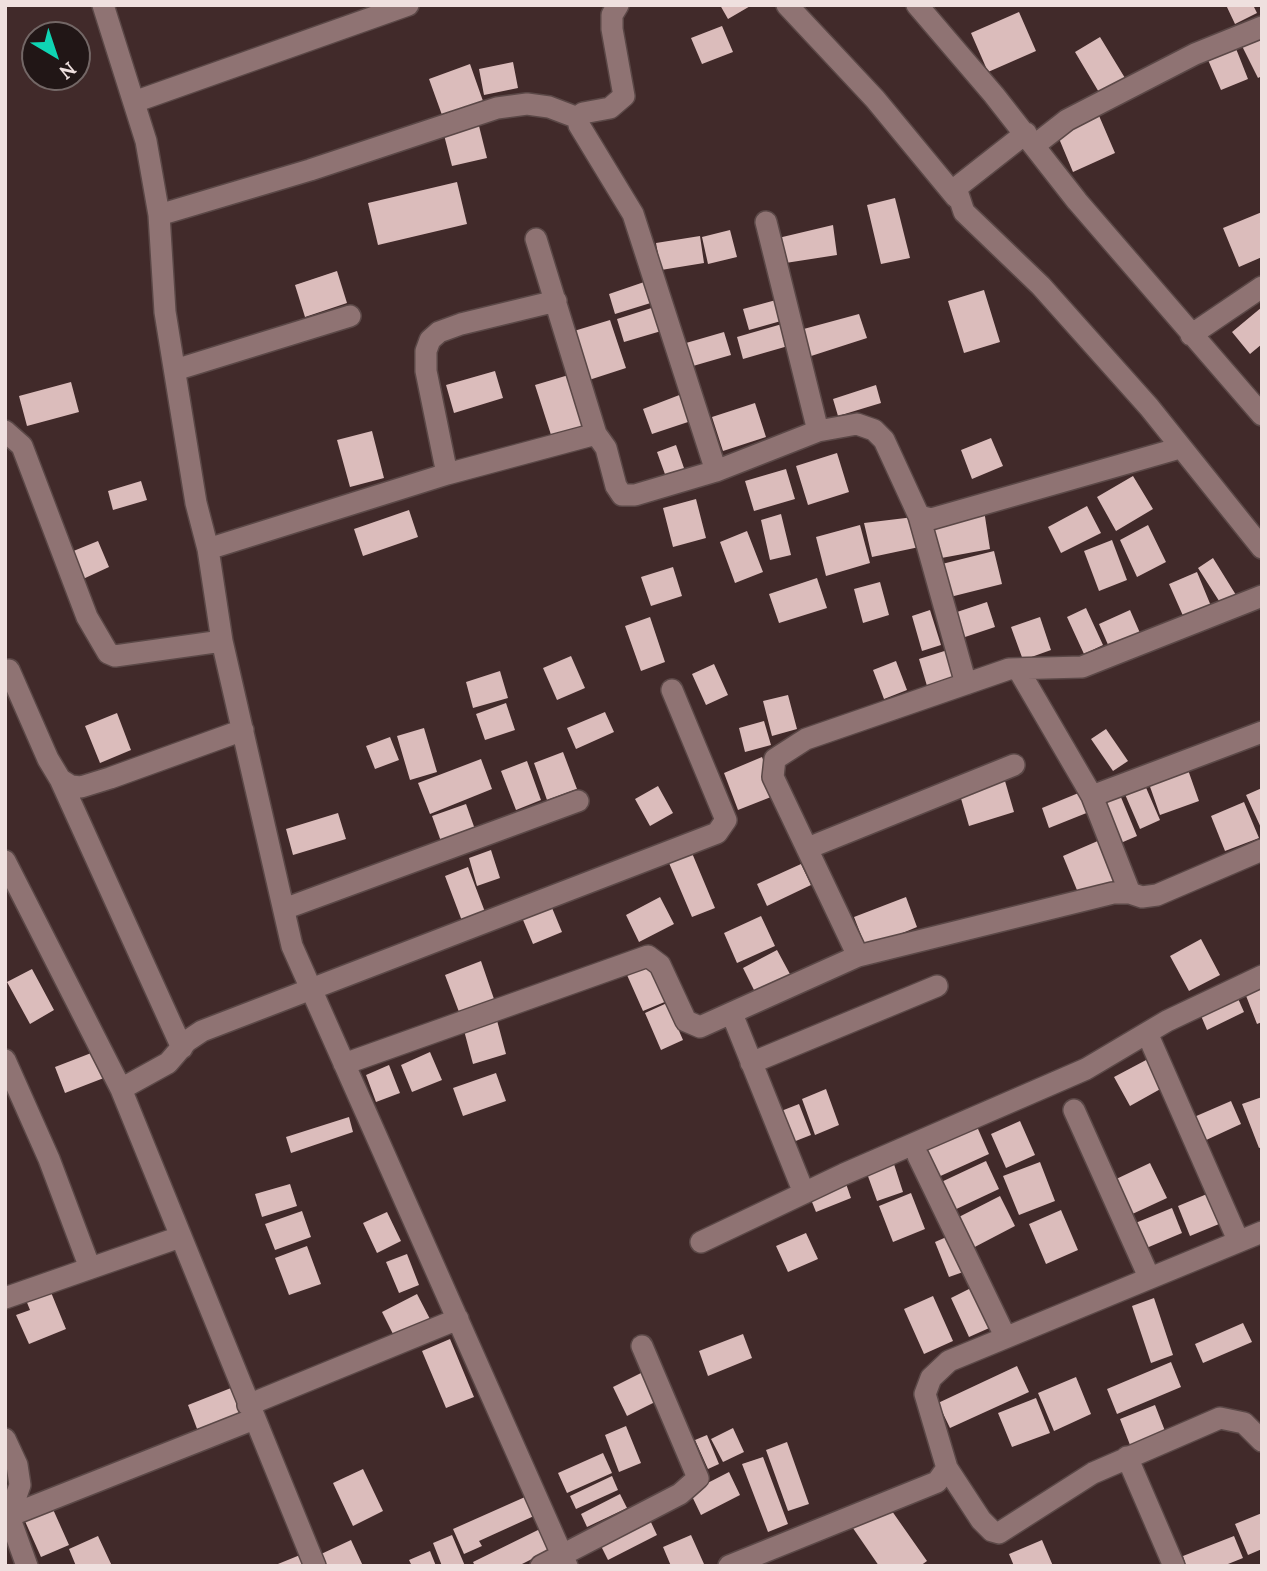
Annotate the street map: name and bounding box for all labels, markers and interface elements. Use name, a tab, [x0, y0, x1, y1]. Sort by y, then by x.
north arrow	[21, 21, 91, 91]
text: N	[55, 57, 81, 85]

